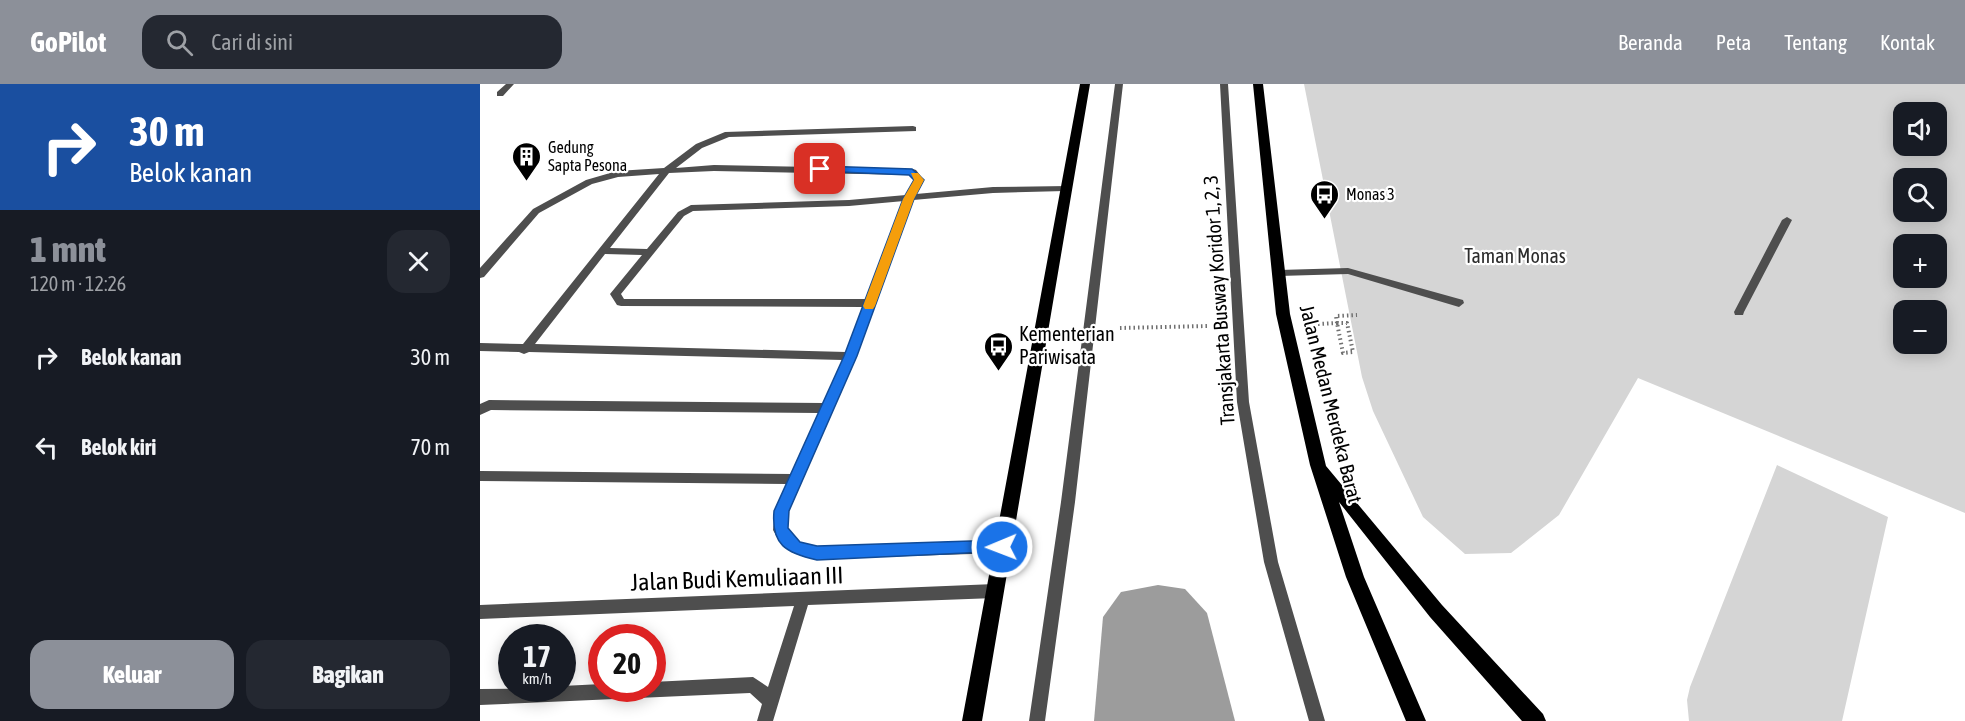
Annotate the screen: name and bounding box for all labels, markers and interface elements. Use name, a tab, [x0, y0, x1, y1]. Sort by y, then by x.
search box	[142, 15, 562, 69]
text: GoPilot	[30, 26, 106, 58]
icon: search	[163, 26, 196, 59]
text: Cari di sini	[211, 29, 293, 55]
text: Beranda	[1618, 30, 1683, 54]
text: Peta	[1716, 30, 1751, 54]
text: Tentang	[1784, 30, 1847, 54]
text: Kontak	[1880, 30, 1935, 54]
map controls	[1893, 102, 1947, 354]
button: sound	[1893, 102, 1947, 156]
text: 30 m	[129, 107, 204, 155]
icon: right	[30, 108, 108, 186]
place label: Gedung Sapta Pesona	[548, 138, 627, 175]
building icon: Gedung Sapta Pesona	[511, 140, 543, 182]
pin	[794, 143, 845, 194]
icon: arrive	[803, 152, 836, 185]
text: Belok kanan	[129, 157, 252, 188]
button: search	[1893, 168, 1947, 222]
street label: Transjakarta Busway Koridor 1, 2, 3	[1198, 174, 1239, 426]
bus stop icon: Monas 3	[1309, 178, 1341, 220]
place label: Monas 3	[1346, 185, 1395, 203]
text: 1 mnt	[30, 228, 106, 270]
button: close	[387, 230, 450, 293]
button: +	[1893, 234, 1947, 288]
park label: Taman Monas	[1464, 244, 1566, 267]
text: 120 m · 12:26	[30, 272, 126, 295]
button: −	[1893, 300, 1947, 354]
street label: Jalan Medan Merdeka Barat	[1296, 302, 1367, 506]
place label: Kementerian Pariwisata	[1019, 322, 1115, 368]
bus stop icon: Kementerian Pariwisata	[982, 330, 1014, 372]
icon: right	[30, 341, 63, 374]
text: Belok kanan	[81, 344, 182, 370]
text: 30 m	[410, 344, 450, 370]
icon: left	[30, 431, 63, 464]
text: Belok kiri	[81, 434, 156, 460]
text: 70 m	[410, 434, 450, 460]
position arrow	[970, 515, 1034, 579]
street label: Jalan Budi Kemuliaan III	[630, 561, 844, 596]
speed limit sign: 20	[588, 624, 666, 702]
text: 17	[523, 639, 551, 673]
button: Keluar	[30, 640, 234, 709]
button: Bagikan	[246, 640, 450, 709]
text: km/h	[522, 670, 552, 687]

